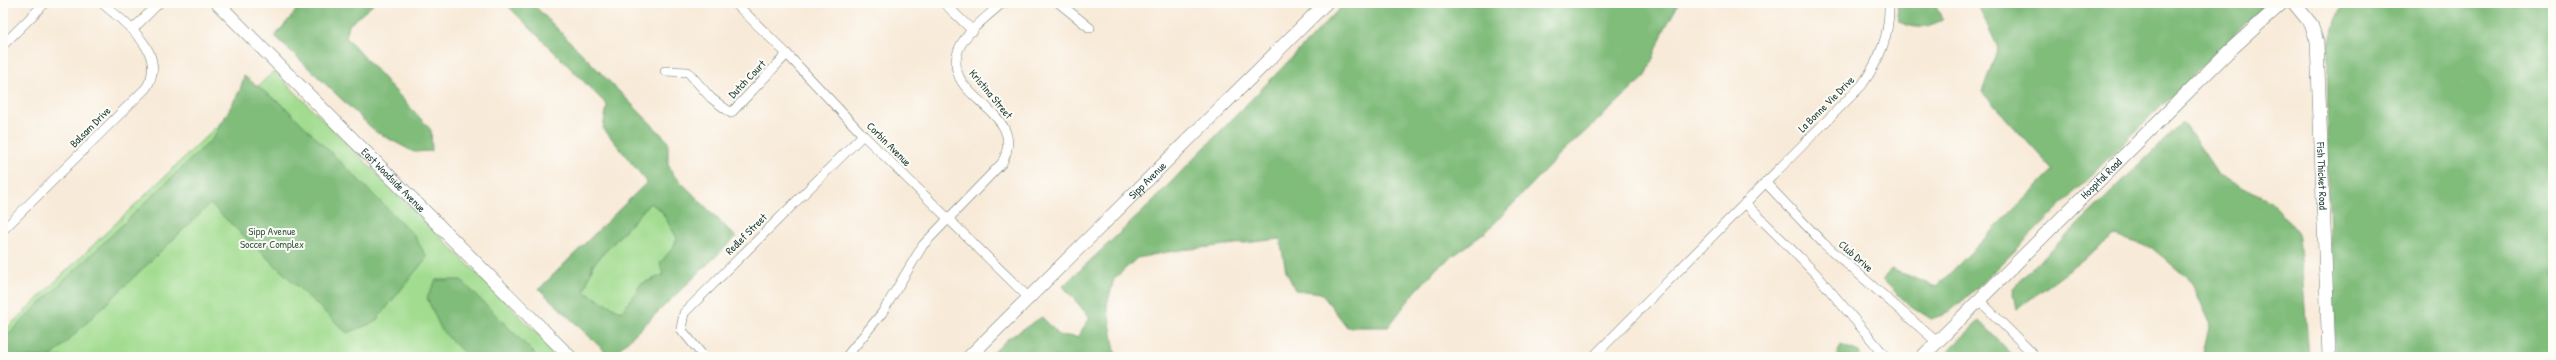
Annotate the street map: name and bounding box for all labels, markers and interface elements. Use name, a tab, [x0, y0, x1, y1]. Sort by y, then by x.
street label: Dutch Court	[725, 57, 769, 101]
street label: Kristina Street	[966, 66, 1016, 122]
street label: La Bonne Vie Drive	[1795, 72, 1858, 135]
street label: Balsam Drive	[67, 103, 114, 150]
street label: Corbin Avenue	[864, 119, 915, 170]
street label: Fish Thicket Road	[2314, 141, 2330, 211]
street label: East Woodside Avenue	[358, 145, 429, 216]
street label: Hospital Road	[2078, 154, 2125, 202]
street label: Sipp Avenue	[1125, 158, 1169, 202]
street label: Redlef Street	[722, 210, 770, 258]
park label: Sipp Avenue Soccer Complex	[240, 224, 304, 251]
street label: Club Drive	[1836, 237, 1877, 275]

